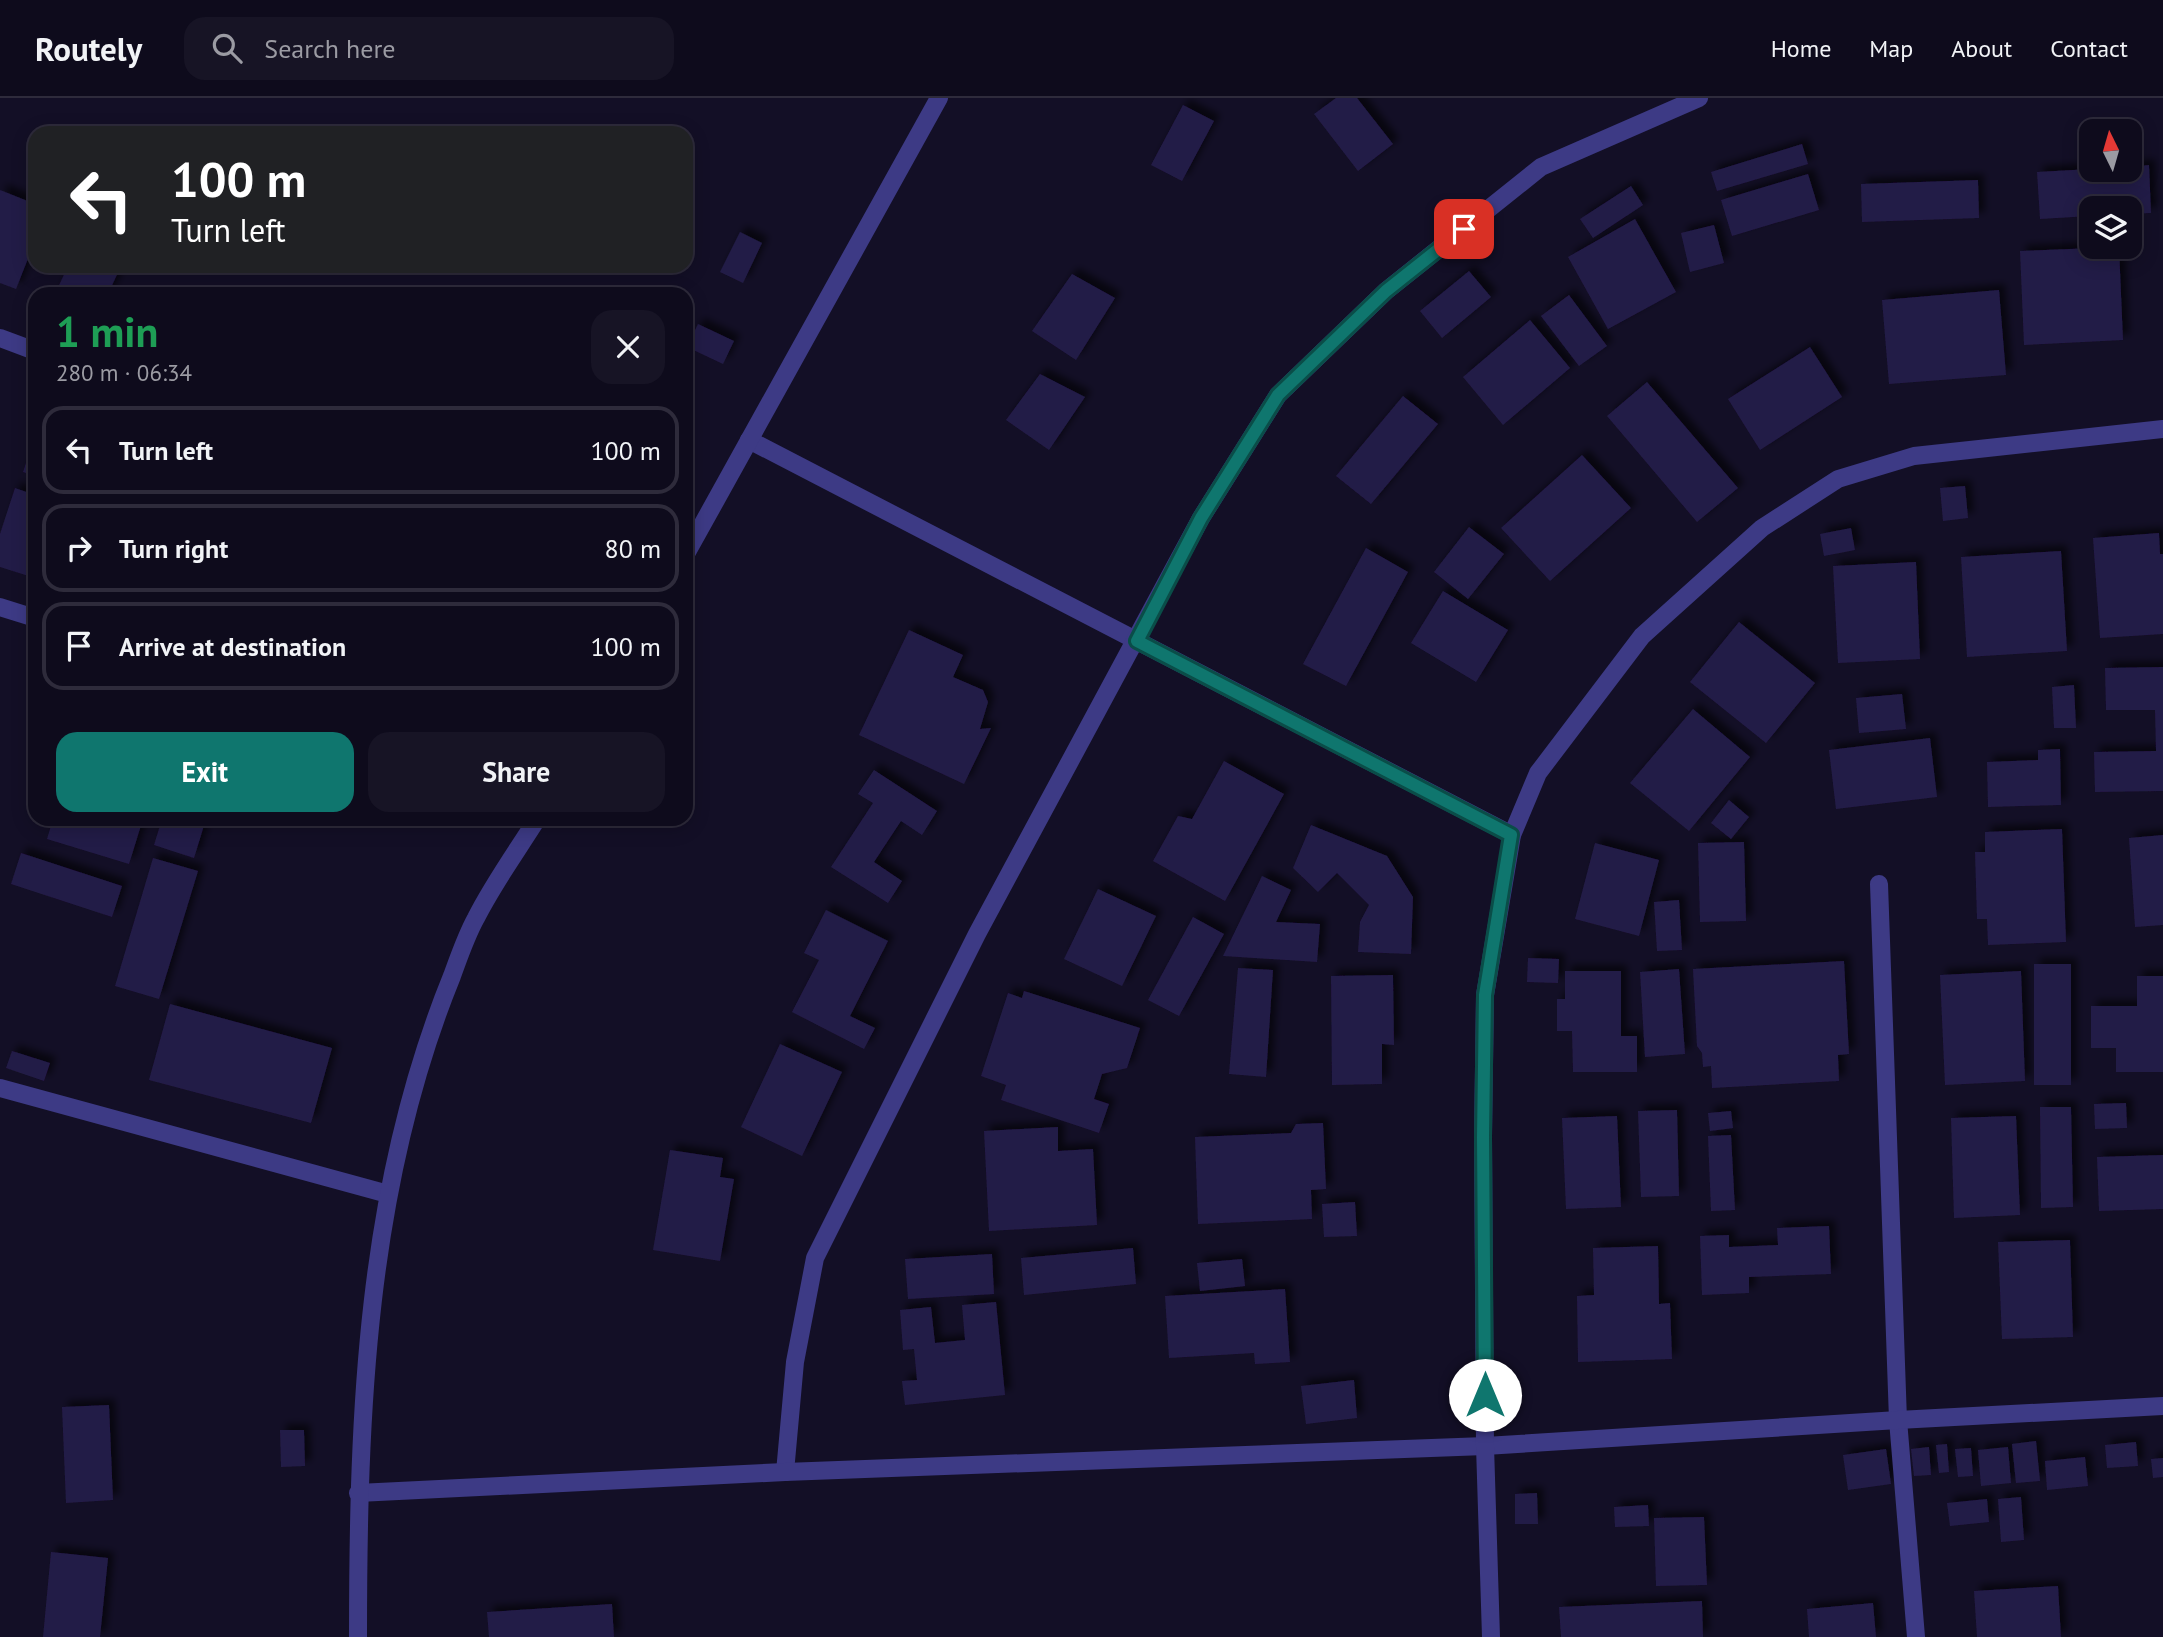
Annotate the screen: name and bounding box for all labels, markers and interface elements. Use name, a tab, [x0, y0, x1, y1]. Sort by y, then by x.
search box	[184, 17, 674, 80]
text: Routely	[35, 27, 142, 70]
icon: search	[208, 29, 246, 67]
text: Search here	[264, 32, 395, 65]
text: Home	[1771, 33, 1831, 64]
text: Map	[1869, 33, 1913, 64]
text: About	[1951, 33, 2012, 64]
text: Contact	[2050, 33, 2128, 64]
north arrow	[2079, 119, 2142, 182]
map controls	[2079, 119, 2142, 259]
text: 100 m	[171, 147, 306, 211]
icon: left	[56, 154, 147, 245]
button: layers	[2079, 196, 2142, 259]
pin	[1434, 199, 1494, 259]
text: Turn left	[171, 209, 286, 251]
icon: arrive	[1445, 210, 1483, 248]
text: 1 min	[56, 304, 158, 359]
button: close	[591, 310, 665, 384]
text: 280 m · 06:34	[56, 358, 192, 387]
icon: left	[60, 431, 98, 469]
text: Turn left	[119, 434, 213, 467]
text: 100 m	[590, 434, 661, 467]
icon: right	[60, 529, 98, 567]
text: Turn right	[119, 532, 228, 565]
text: 80 m	[605, 532, 661, 565]
icon: arrive	[60, 627, 98, 665]
text: Arrive at destination	[119, 630, 346, 663]
text: 100 m	[590, 630, 661, 663]
button: Exit	[56, 732, 354, 812]
button: Share	[368, 732, 665, 812]
position arrow	[1448, 1358, 1522, 1432]

